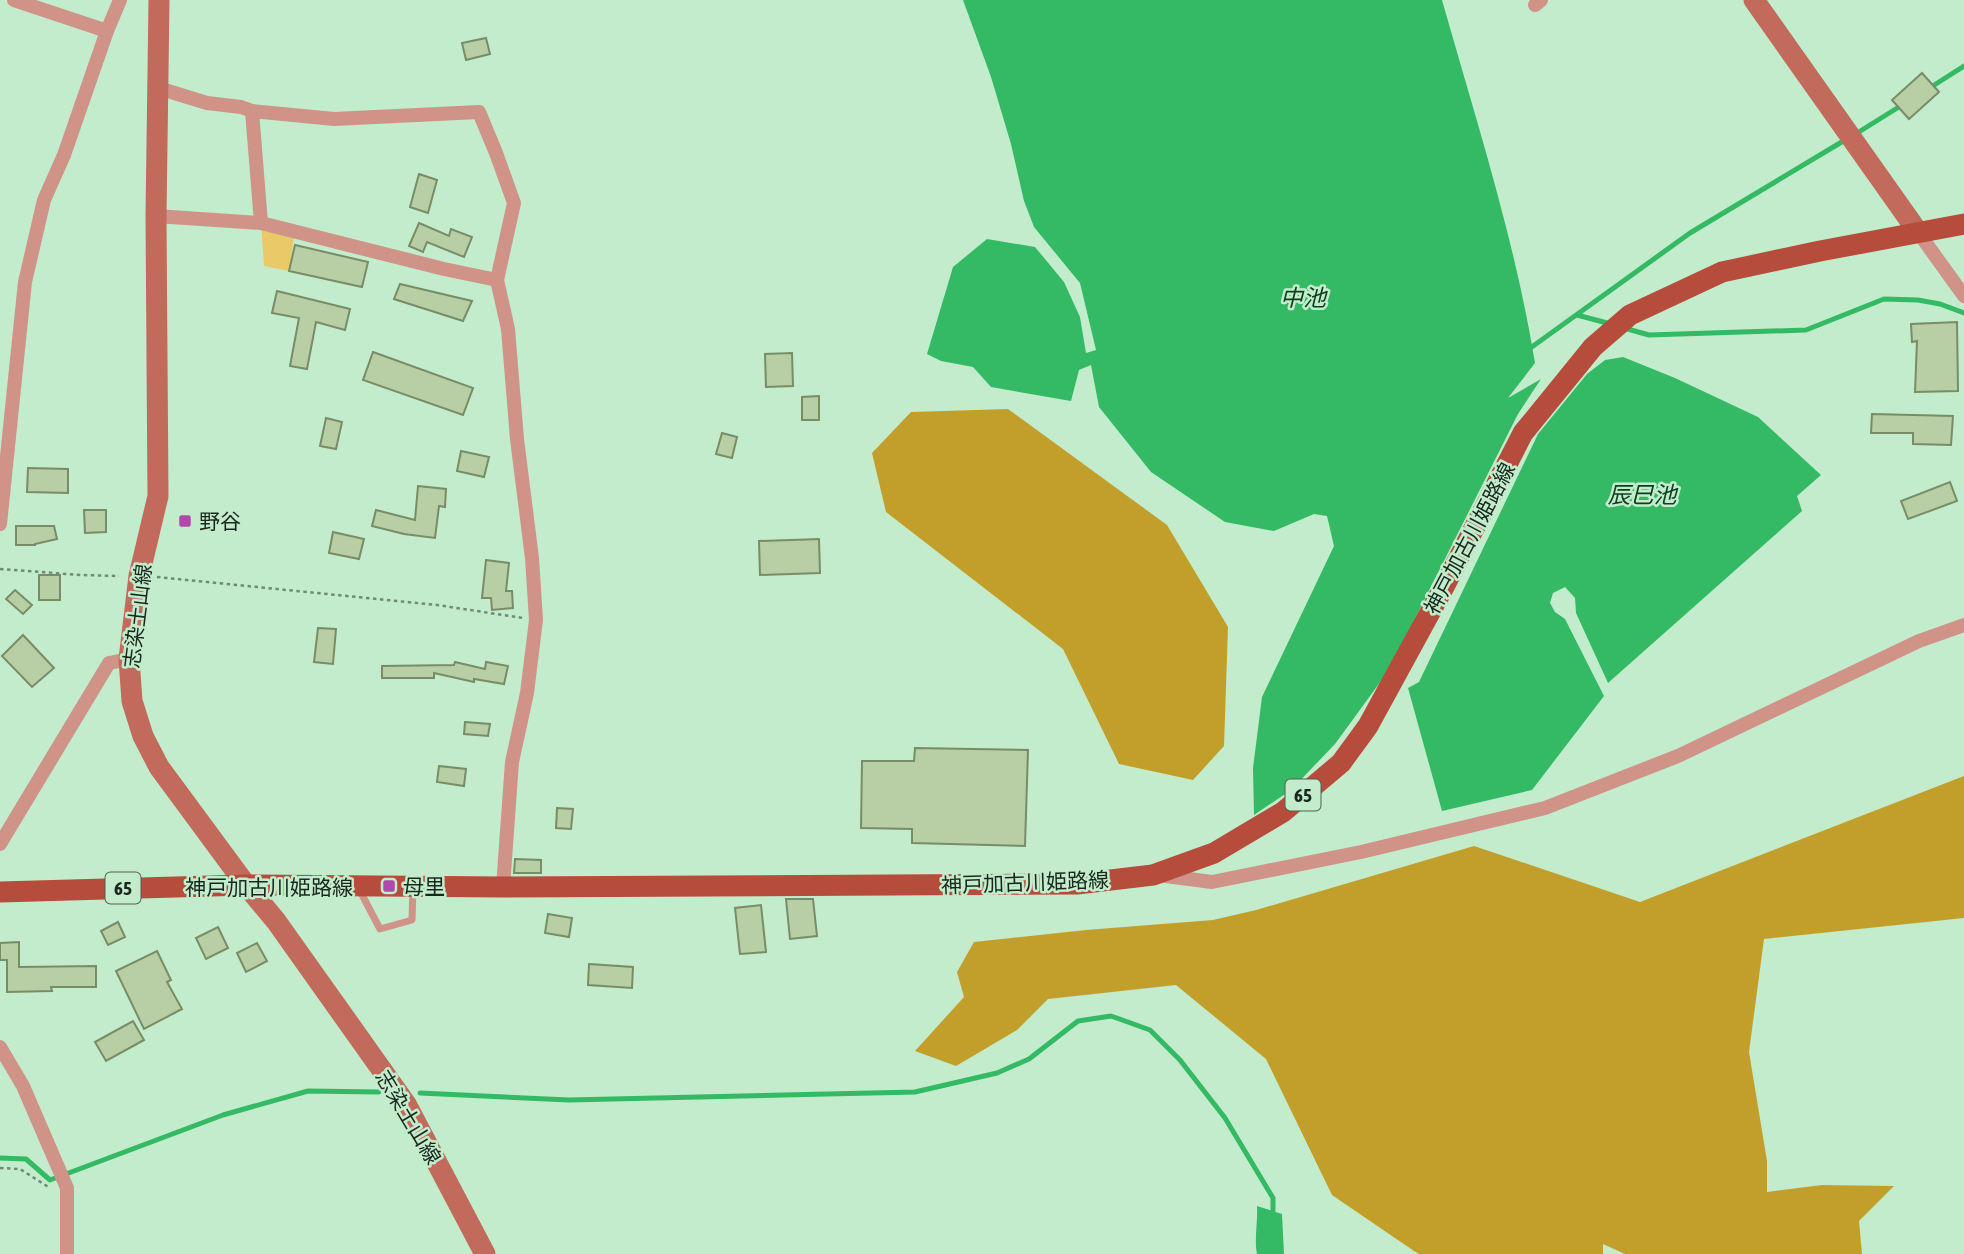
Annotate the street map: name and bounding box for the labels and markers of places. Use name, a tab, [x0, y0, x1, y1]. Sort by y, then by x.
place label: 野谷	[199, 509, 241, 533]
marker: 野谷	[177, 513, 193, 529]
place label: 母里	[403, 874, 445, 898]
marker: 母里	[381, 878, 397, 894]

